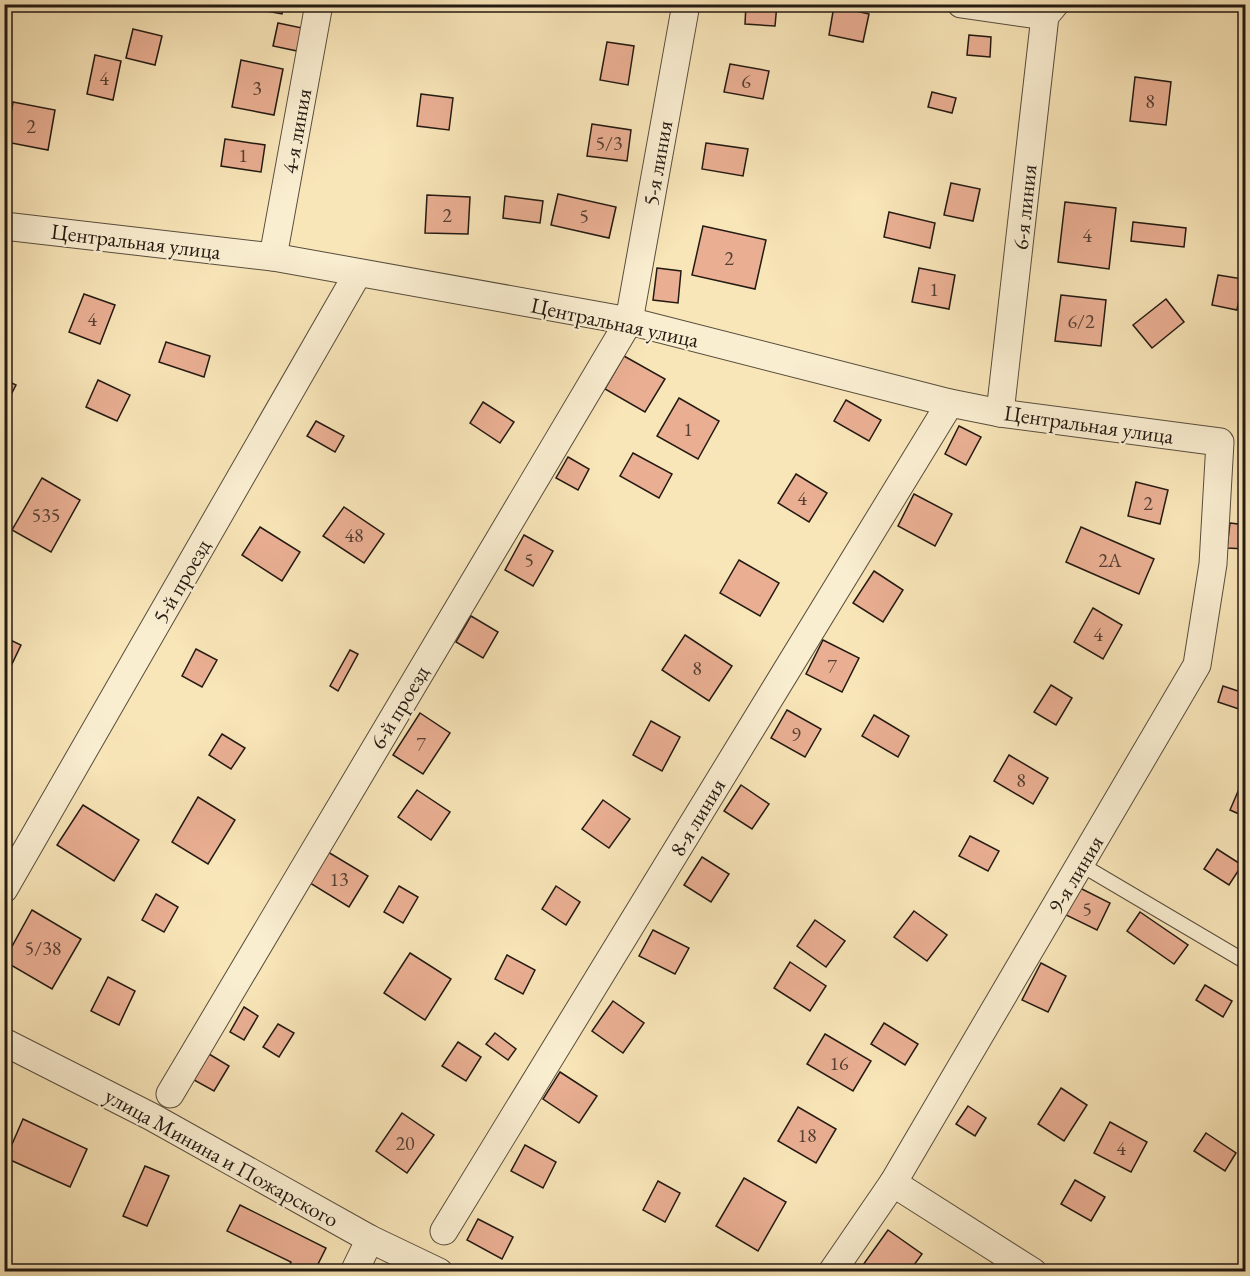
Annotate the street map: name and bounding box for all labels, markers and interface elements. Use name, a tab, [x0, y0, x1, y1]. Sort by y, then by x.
house number: 4	[99, 65, 109, 91]
house number: 6	[741, 68, 751, 94]
house number: 3	[252, 75, 262, 101]
street label: 4-я линия	[275, 86, 318, 176]
house number: 8	[1145, 88, 1155, 114]
house number: 2	[26, 113, 36, 139]
street label: 5-я линия	[636, 118, 679, 208]
house number: 5/3	[595, 130, 623, 156]
house number: 1	[238, 142, 248, 168]
street label: 6-я линия	[1006, 163, 1043, 251]
house number: 2	[442, 202, 452, 228]
house number: 5	[579, 203, 589, 229]
street label: Центральная улица	[49, 217, 223, 266]
house number: 4	[1082, 222, 1092, 248]
house number: 2	[724, 245, 734, 271]
house number: 1	[929, 276, 939, 302]
street label: Центральная улица	[528, 291, 702, 354]
house number: 4	[87, 306, 97, 332]
house number: 6/2	[1067, 308, 1095, 334]
street label: Центральная улица	[1002, 398, 1176, 451]
house number: 1	[683, 416, 693, 442]
house number: 4	[797, 485, 807, 511]
house number: 2	[1143, 490, 1153, 516]
house number: 535	[32, 502, 60, 528]
house number: 48	[344, 522, 364, 548]
street label: 5-й проезд	[146, 534, 217, 629]
house number: 5	[524, 547, 534, 573]
house number: 2А	[1098, 547, 1122, 573]
house number: 4	[1093, 621, 1103, 647]
house number: 7	[827, 653, 837, 679]
house number: 8	[692, 655, 702, 681]
street label: 6-й проезд	[363, 660, 436, 754]
house number: 9	[791, 721, 801, 747]
house number: 7	[416, 731, 426, 757]
house number: 8	[1016, 767, 1026, 793]
street label: 8-я линия	[663, 773, 732, 862]
street label: 9-я линия	[1041, 830, 1110, 919]
house number: 13	[329, 866, 349, 892]
house number: 5	[1082, 896, 1092, 922]
house number: 5/38	[25, 935, 61, 961]
house number: 16	[829, 1050, 849, 1076]
street label: улица Минина и Пожарского	[100, 1081, 344, 1234]
house number: 18	[797, 1122, 817, 1148]
house number: 20	[395, 1130, 415, 1156]
house number: 4	[1116, 1135, 1126, 1161]

